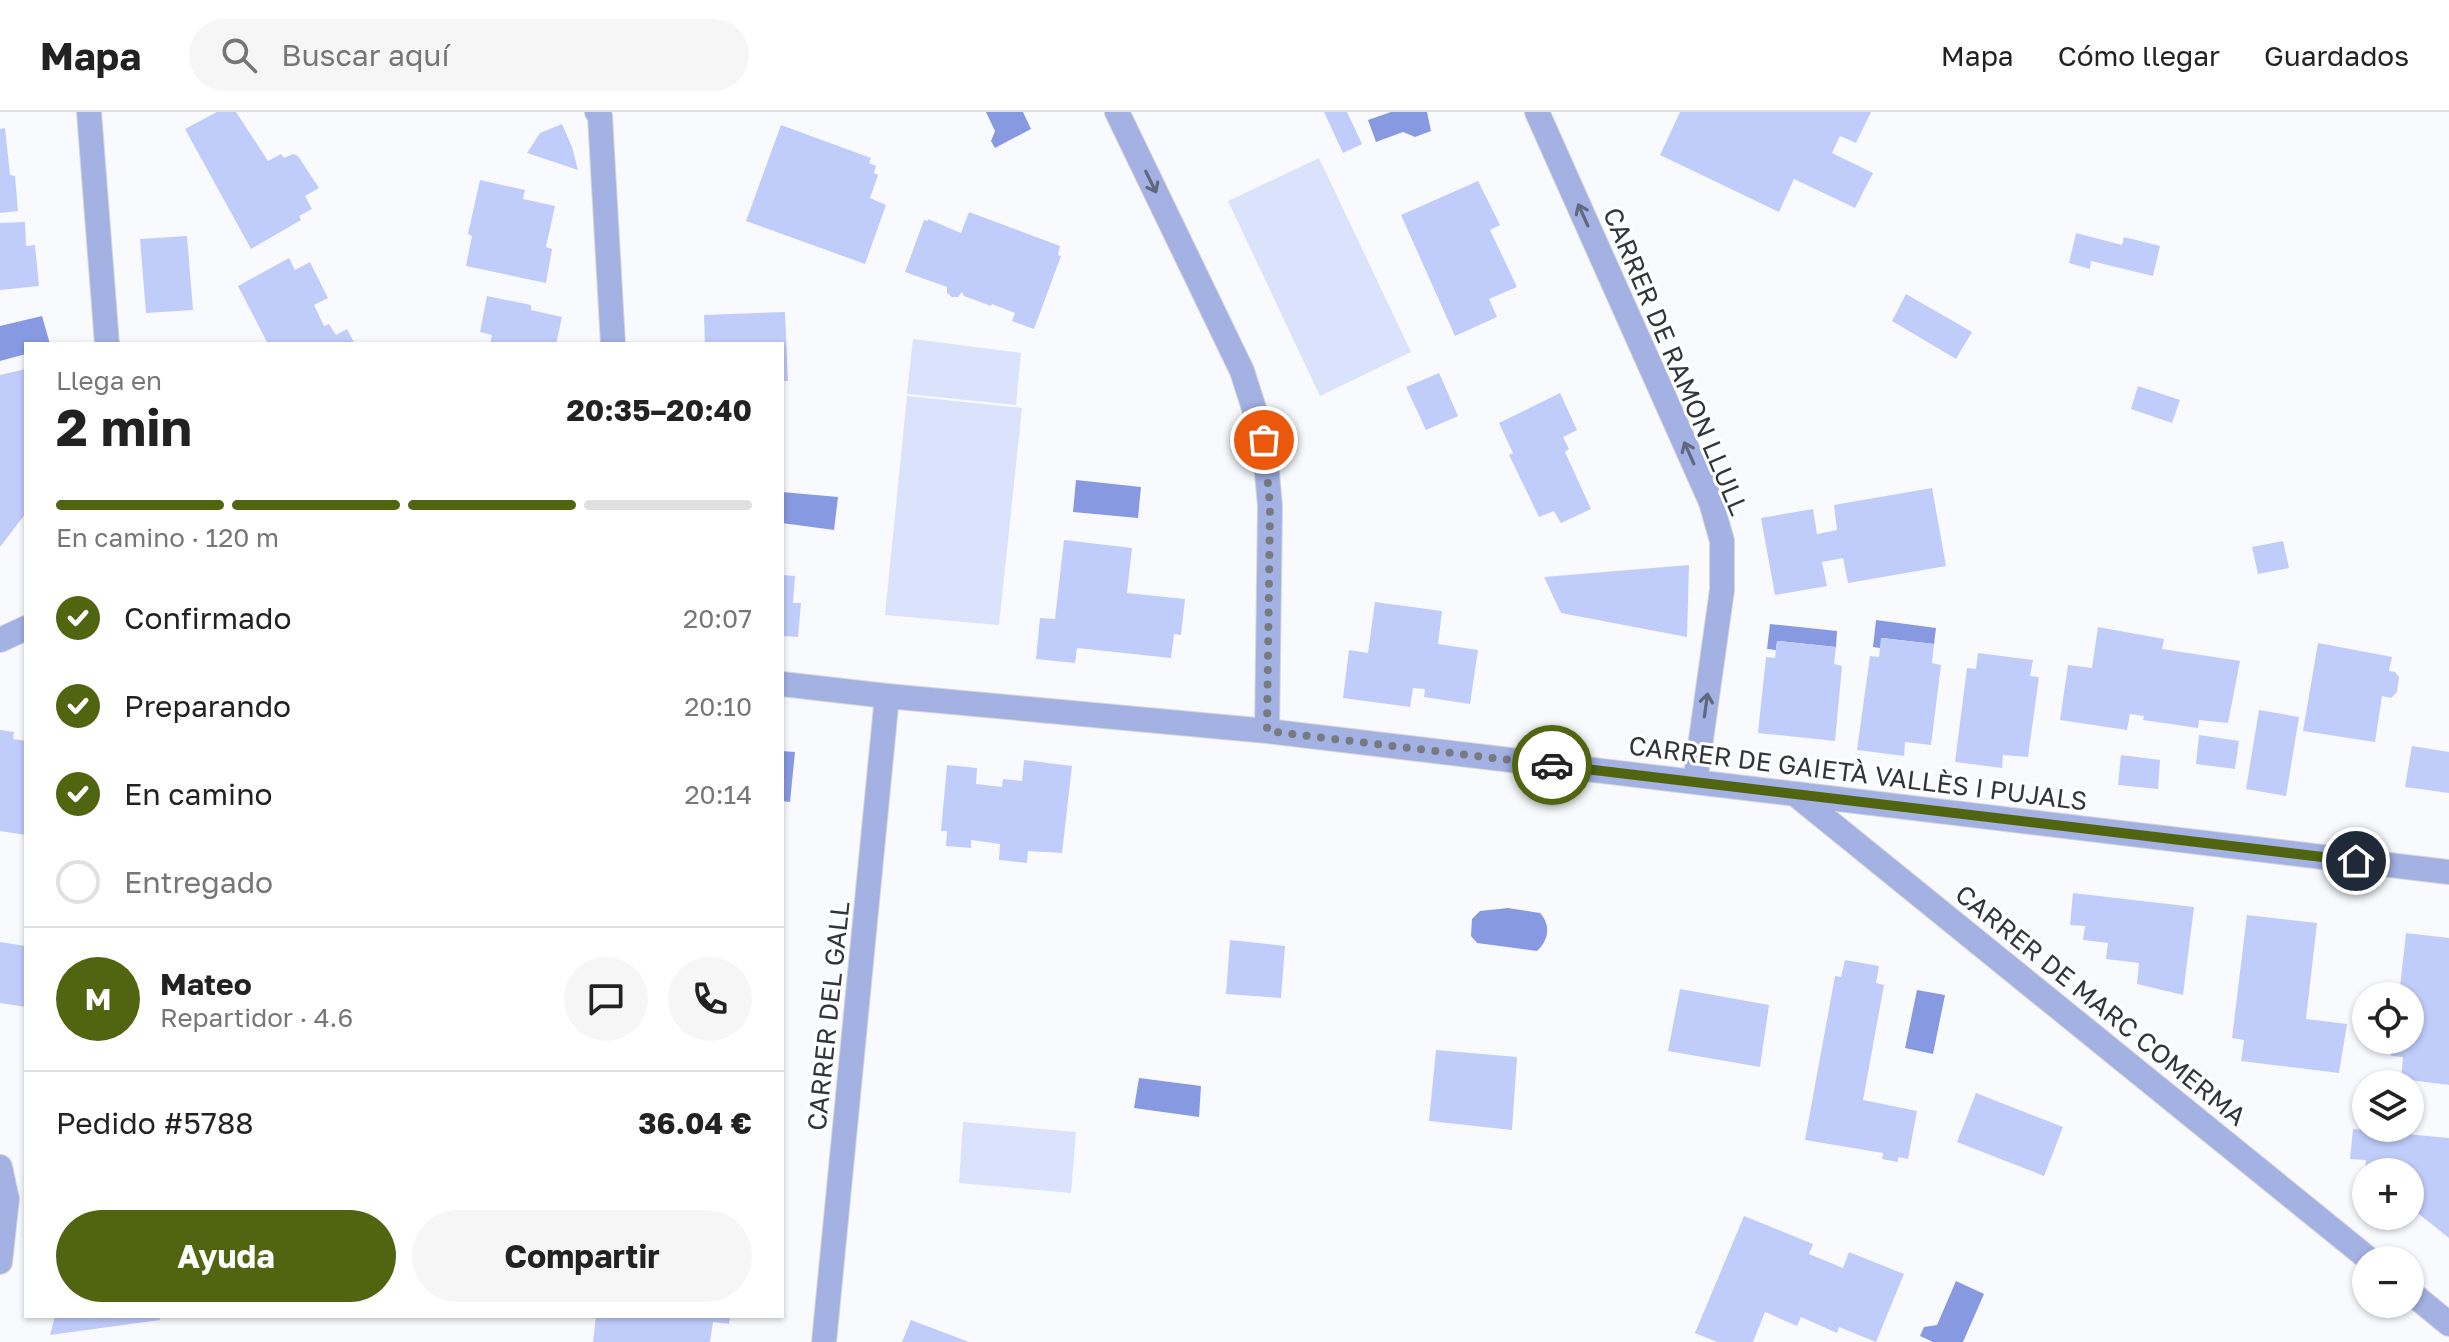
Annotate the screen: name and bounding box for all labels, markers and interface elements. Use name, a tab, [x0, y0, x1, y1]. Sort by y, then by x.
search box	[189, 19, 749, 91]
text: Mapa	[40, 33, 141, 78]
icon: search	[217, 33, 261, 77]
text: Buscar aquí	[281, 37, 450, 73]
text: Mapa	[1941, 39, 2014, 72]
text: Cómo llegar	[2058, 39, 2220, 72]
text: Guardados	[2264, 39, 2409, 72]
one-way arrow	[1144, 170, 1159, 194]
one-way arrow	[1575, 203, 1590, 227]
street label: CARRER DE RAMON LLULL	[1597, 203, 1755, 520]
text: Llega en	[56, 365, 162, 396]
text: 20:35–20:40	[566, 392, 752, 428]
text: 2 min	[56, 395, 192, 457]
pin	[1230, 406, 1298, 474]
icon: bag	[1242, 418, 1286, 462]
one-way arrow	[1680, 441, 1695, 465]
text: En camino · 120 m	[56, 522, 279, 553]
icon: check	[56, 596, 100, 640]
text: Confirmado	[124, 600, 292, 636]
text: 20:07	[683, 603, 752, 634]
icon: check	[56, 684, 100, 728]
text: Preparando	[124, 688, 291, 724]
text: 20:10	[684, 691, 752, 722]
one-way arrow	[1699, 693, 1714, 718]
courier	[1512, 725, 1592, 805]
street label: CARRER DE GAIETÀ VALLÈS I PUJALS	[1627, 729, 2089, 817]
icon: car	[1530, 743, 1574, 787]
icon: check	[56, 772, 100, 816]
text: En camino	[124, 776, 273, 812]
text: 20:14	[685, 779, 752, 810]
pin	[2322, 827, 2390, 895]
icon: home	[2334, 839, 2378, 883]
text: Entregado	[124, 864, 273, 900]
street label: CARRER DE MARC COMERMA	[1950, 878, 2252, 1132]
street label: CARRER DEL GALL	[801, 900, 855, 1132]
button: chat	[564, 957, 648, 1041]
button: phone	[668, 957, 752, 1041]
text: Mateo	[160, 966, 252, 1002]
text: M	[85, 981, 111, 1017]
map controls	[2352, 982, 2424, 1318]
button: locate	[2352, 982, 2424, 1054]
text: Repartidor · 4.6	[160, 1002, 353, 1033]
button: layers	[2352, 1070, 2424, 1142]
text: Pedido #5788	[56, 1105, 254, 1141]
text: 36.04 €	[638, 1105, 752, 1141]
button: +	[2352, 1158, 2424, 1230]
button: Ayuda	[56, 1210, 396, 1302]
button: Compartir	[412, 1210, 752, 1302]
button: −	[2352, 1246, 2424, 1318]

